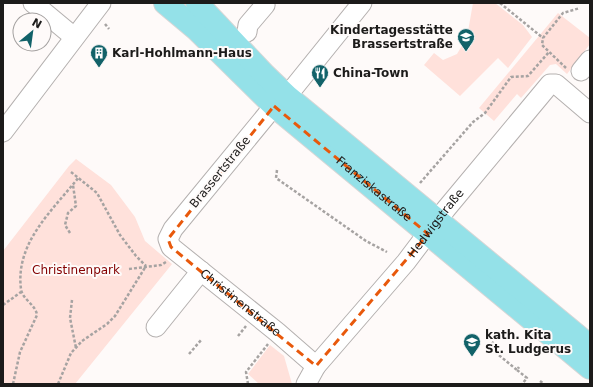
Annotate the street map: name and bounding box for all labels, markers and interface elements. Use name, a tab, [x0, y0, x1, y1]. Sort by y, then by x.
north arrow	[12, 12, 52, 52]
text: N	[29, 16, 44, 32]
place label: Kindertagesstätte Brassertstraße	[330, 23, 453, 51]
school or university icon: Kindertagesstätte Brassertstraße	[456, 27, 476, 52]
building icon: Karl-Hohlmann-Haus	[89, 43, 109, 68]
place label: Karl-Hohlmann-Haus	[112, 46, 252, 60]
restaurant icon: China-Town	[310, 63, 330, 88]
place label: China-Town	[333, 66, 409, 80]
street label: Brassertstraße	[187, 133, 253, 211]
street label: Franziskastraße	[333, 153, 415, 224]
street label: Hedwigstraße	[405, 186, 467, 260]
park label: Christinenpark	[32, 263, 120, 277]
street label: Christinenstraße	[197, 266, 284, 339]
place label: kath. Kita St. Ludgerus	[485, 328, 571, 356]
school or university icon: kath. Kita St. Ludgerus	[462, 332, 482, 357]

